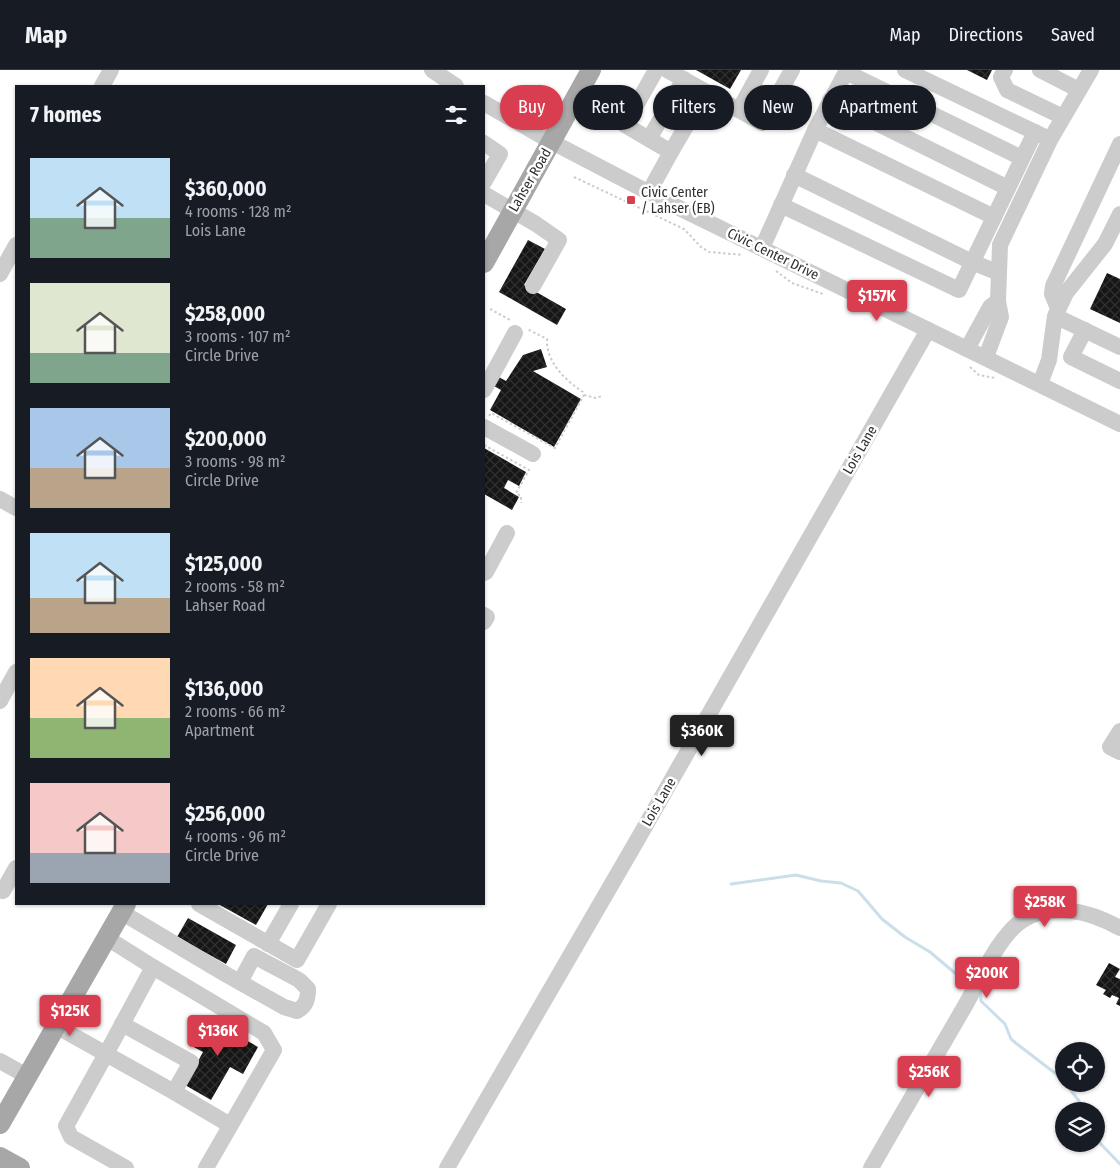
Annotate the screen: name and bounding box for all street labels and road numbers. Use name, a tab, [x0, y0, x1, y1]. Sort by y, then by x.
street label: Lahser Road	[505, 145, 555, 215]
street label: Civic Center Drive	[724, 224, 822, 284]
street label: Lois Lane	[839, 423, 881, 477]
street label: Lois Lane	[638, 775, 680, 829]

